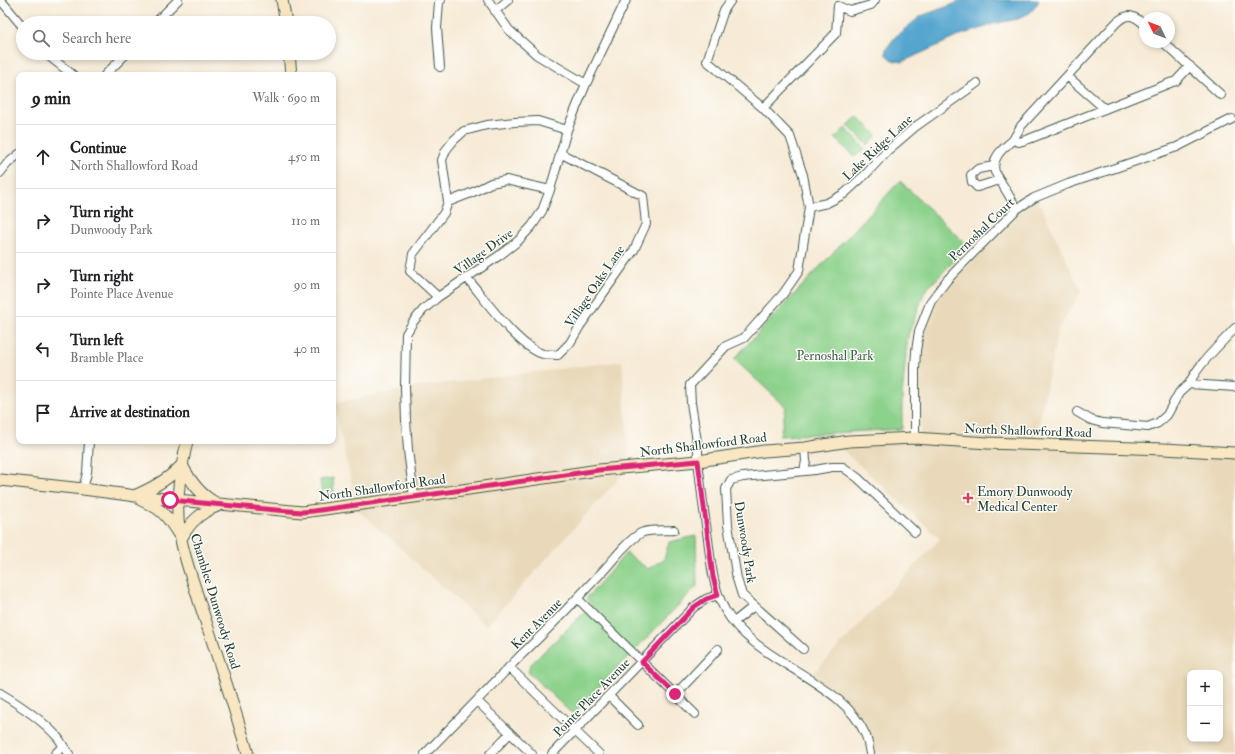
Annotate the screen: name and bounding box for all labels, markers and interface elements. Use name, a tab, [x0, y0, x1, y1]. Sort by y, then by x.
north arrow	[1139, 12, 1175, 48]
search box	[16, 16, 336, 60]
icon: search	[30, 27, 52, 49]
text: Search here	[62, 29, 131, 48]
text: 9 min	[32, 88, 71, 109]
text: Walk · 690 m	[252, 90, 320, 106]
street label: Lake Ridge Lane	[839, 111, 916, 184]
text: Continue	[70, 139, 126, 158]
icon: ahead	[32, 146, 54, 168]
text: 450 m	[288, 149, 320, 165]
text: North Shallowford Road	[70, 158, 198, 174]
street label: Pernoshal Court	[946, 195, 1018, 265]
text: Turn right	[70, 203, 133, 222]
icon: right	[32, 210, 54, 232]
text: 110 m	[291, 213, 320, 229]
text: Dunwoody Park	[70, 222, 153, 238]
street label: Village Drive	[451, 225, 517, 279]
street label: Village Oaks Lane	[562, 242, 628, 331]
text: Turn right	[70, 267, 133, 286]
icon: right	[32, 274, 54, 296]
text: 90 m	[294, 277, 320, 293]
text: Pointe Place Avenue	[70, 286, 173, 302]
text: Turn left	[70, 331, 124, 350]
icon: left	[32, 338, 54, 360]
text: 40 m	[294, 341, 320, 357]
park label: Pernoshal Park	[797, 348, 874, 364]
text: Bramble Place	[70, 350, 143, 366]
icon: arrive	[32, 402, 54, 424]
text: Arrive at destination	[70, 403, 190, 422]
street label: North Shallowford Road	[964, 421, 1093, 441]
street label: North Shallowford Road	[639, 429, 768, 461]
street label: North Shallowford Road	[318, 471, 447, 505]
place label: Emory Dunwoody Medical Center	[977, 484, 1073, 515]
route start	[161, 491, 179, 509]
marker: Emory Dunwoody Medical Center	[962, 492, 974, 504]
street label: Dunwoody Park	[730, 500, 760, 585]
street label: Chamblee Dunwoody Road	[186, 531, 244, 672]
street label: Kent Avenue	[508, 594, 566, 653]
street label: Pointe Place Avenue	[550, 655, 634, 740]
map controls	[1187, 670, 1223, 742]
button: +	[1187, 670, 1223, 706]
route end	[666, 685, 684, 703]
button: −	[1187, 706, 1223, 742]

